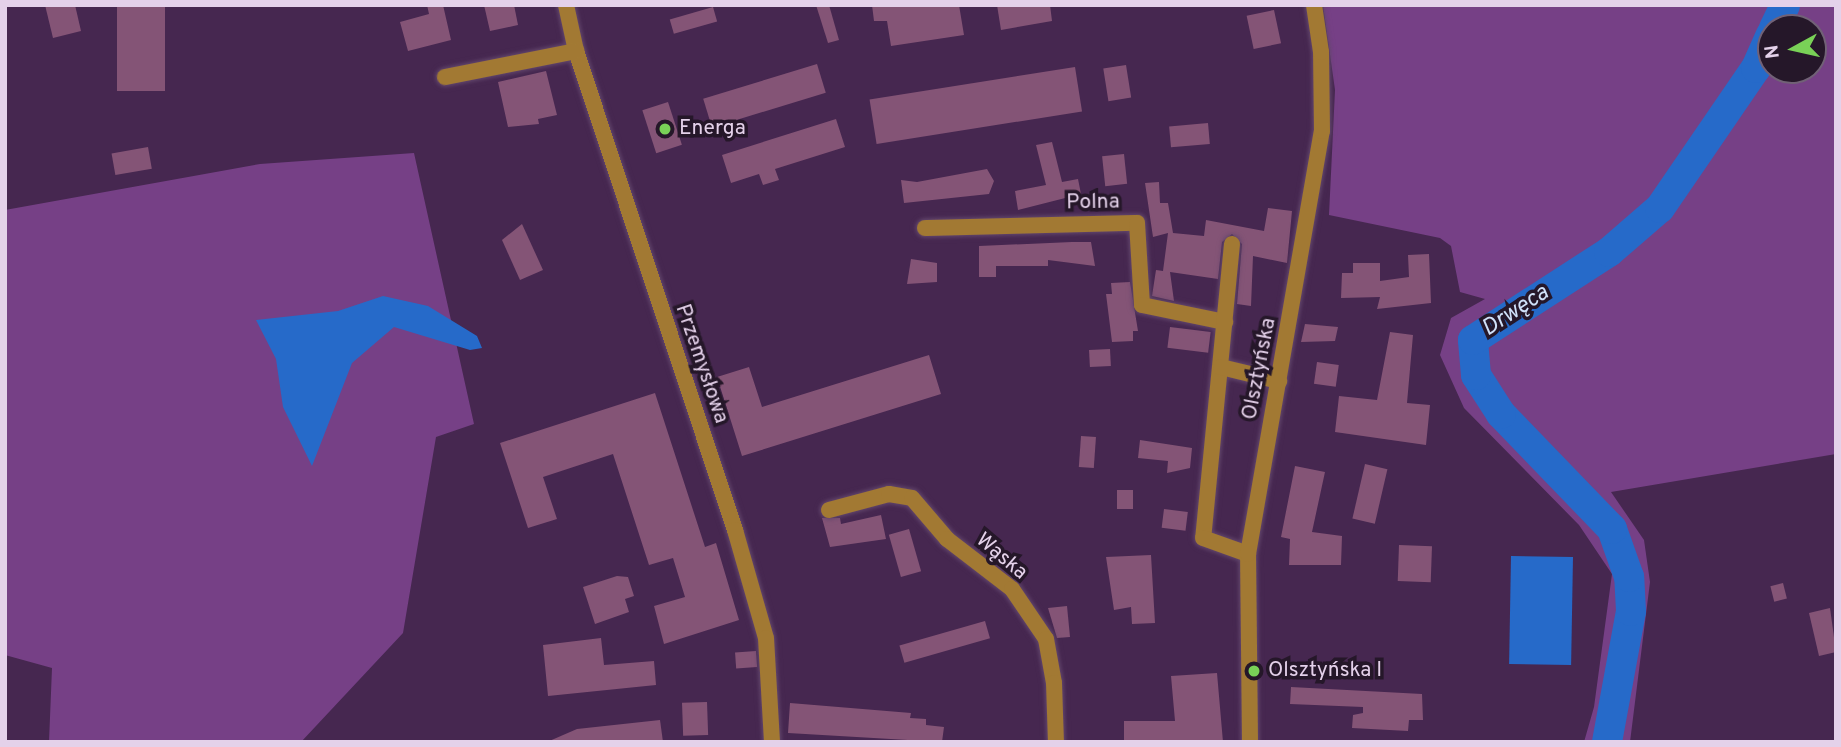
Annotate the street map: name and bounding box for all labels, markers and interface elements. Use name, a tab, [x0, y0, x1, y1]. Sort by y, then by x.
north arrow	[1757, 14, 1827, 84]
text: N	[1760, 43, 1786, 60]
place label: Energa	[679, 116, 746, 142]
marker: Energa	[657, 121, 673, 137]
street label: Polna	[1066, 190, 1120, 216]
water label: Drwęca	[1477, 280, 1555, 344]
street label: Przemysłowa	[669, 301, 733, 427]
street label: Olsztyńska	[1238, 316, 1282, 422]
street label: Wąska	[970, 528, 1032, 586]
place label: Olsztyńska I	[1268, 658, 1382, 684]
marker: Olsztyńska I	[1246, 663, 1262, 679]

